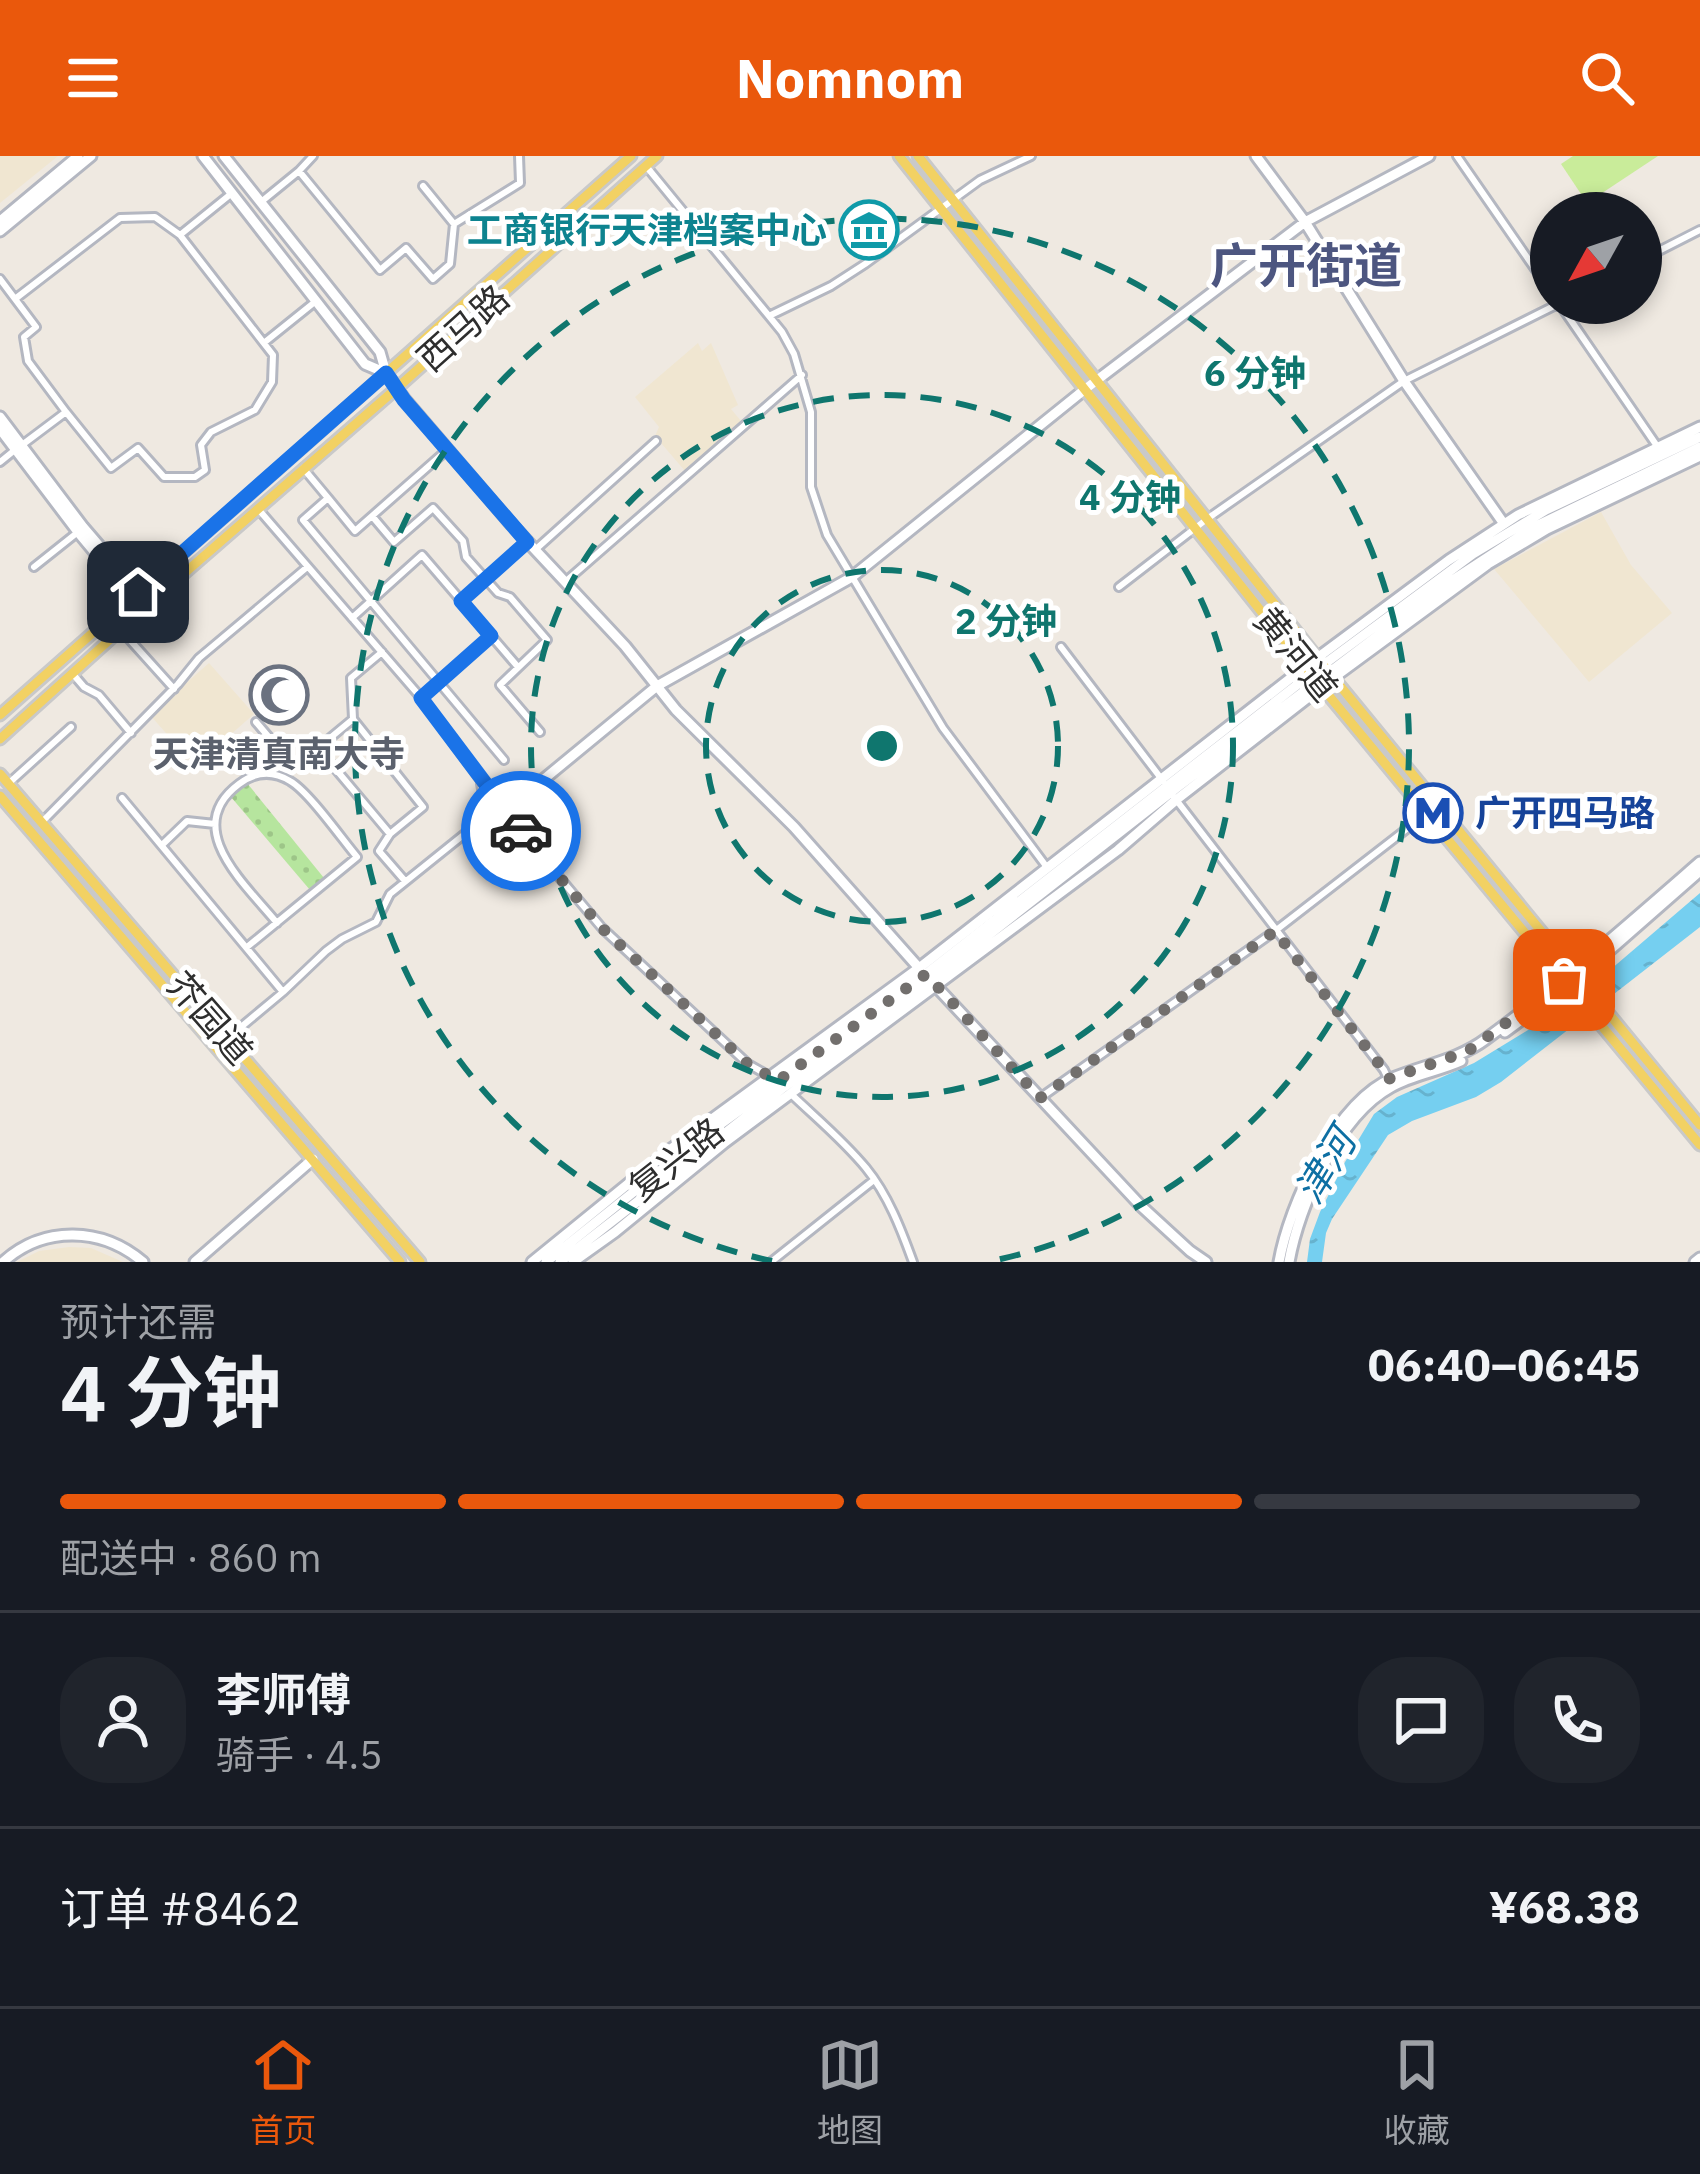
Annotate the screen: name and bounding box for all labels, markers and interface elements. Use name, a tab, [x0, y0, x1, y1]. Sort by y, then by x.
text: Nomnom	[736, 43, 964, 113]
icon: menu	[60, 45, 126, 111]
icon: search	[1574, 45, 1640, 111]
north arrow	[1530, 192, 1662, 324]
map controls	[1530, 192, 1662, 324]
museum icon: 工商银行天津档案中心	[838, 199, 900, 261]
place label: 工商银行天津档案中心	[467, 206, 827, 253]
district label: 广开街道	[1210, 234, 1402, 296]
street label: 西马路	[407, 274, 519, 381]
text: 6 分钟	[1204, 349, 1306, 396]
text: 4 分钟	[1079, 473, 1181, 520]
pin	[87, 541, 189, 643]
icon: home	[105, 559, 171, 625]
text: 2 分钟	[955, 597, 1057, 644]
street label: 黄河道	[1244, 597, 1349, 710]
mosque icon: 天津清真南大寺	[248, 664, 310, 726]
centre of rings	[861, 725, 903, 767]
place label: 天津清真南大寺	[153, 730, 405, 777]
courier	[461, 771, 581, 891]
metro station icon: 广开四马路	[1402, 782, 1464, 844]
place label: 广开四马路	[1475, 789, 1655, 836]
icon: car	[488, 798, 554, 864]
pin	[1513, 929, 1615, 1031]
icon: bag	[1531, 947, 1597, 1013]
street label: 芥园道	[157, 961, 264, 1074]
street label: 复兴路	[619, 1107, 733, 1210]
water label: 津河	[1283, 1113, 1370, 1212]
text: 预计还需	[60, 1296, 216, 1347]
text: 06:40–06:45	[1368, 1335, 1640, 1393]
text: 4 分钟	[60, 1341, 281, 1442]
text: 配送中 · 860 m	[60, 1532, 322, 1583]
button: person	[60, 1657, 186, 1783]
button: chat	[1358, 1657, 1484, 1783]
button: phone	[1514, 1657, 1640, 1783]
text: 李师傅	[216, 1665, 351, 1723]
text: 骑手 · 4.5	[216, 1729, 383, 1780]
text: ¥68.38	[1489, 1877, 1640, 1935]
text: 订单 #8462	[60, 1879, 301, 1937]
tab: 首页	[250, 2032, 316, 2152]
tab: 地图	[817, 2032, 883, 2152]
tab: 收藏	[1384, 2032, 1450, 2152]

